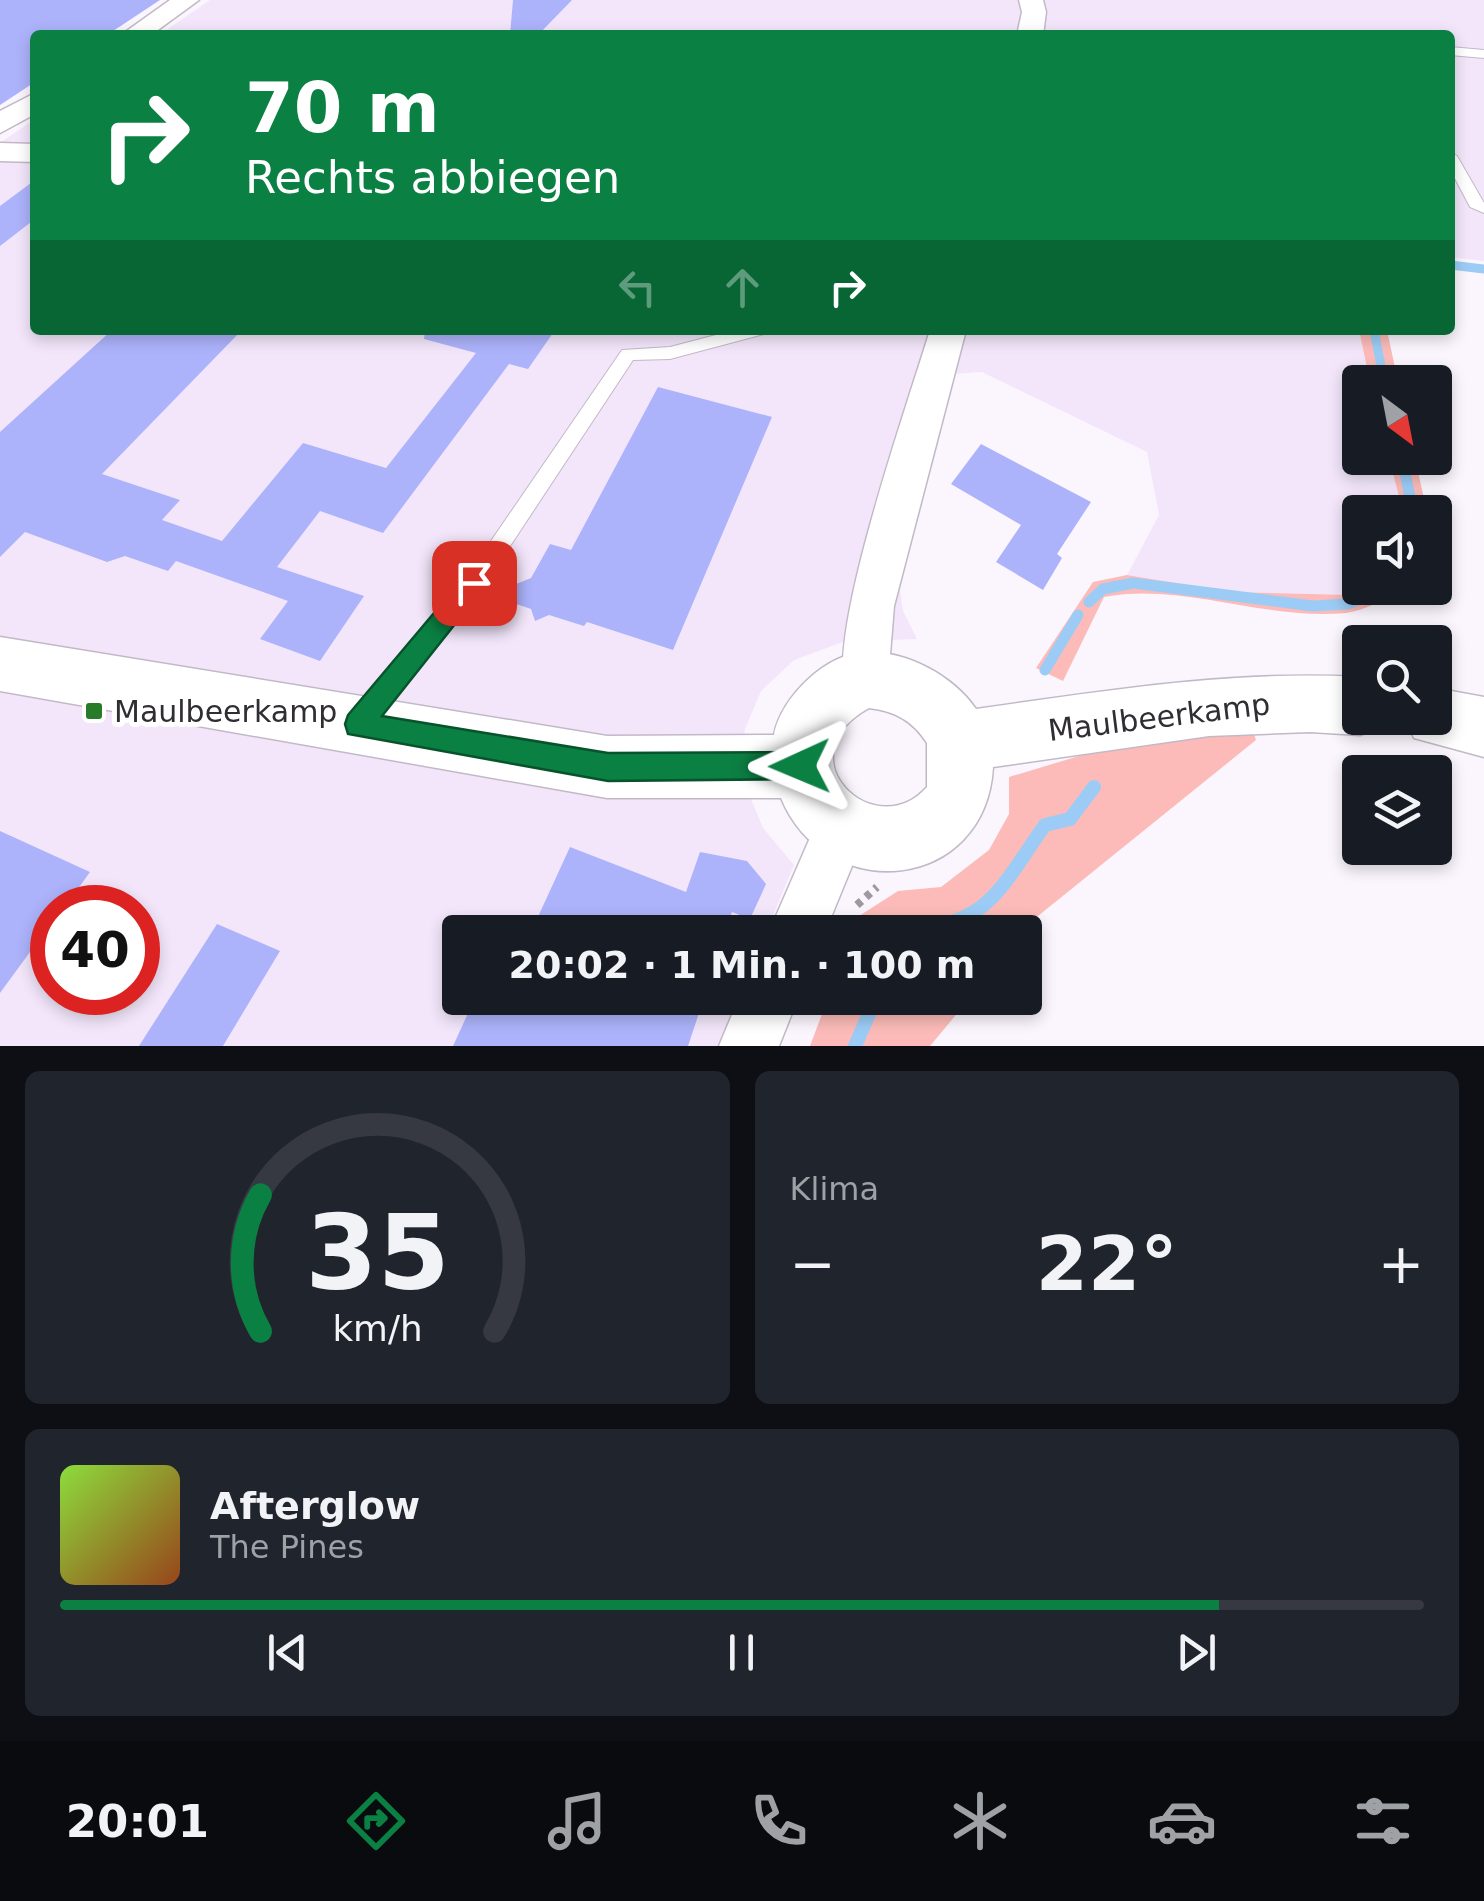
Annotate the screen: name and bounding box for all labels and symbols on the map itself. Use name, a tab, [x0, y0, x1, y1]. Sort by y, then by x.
north arrow	[1342, 365, 1452, 475]
pin	[432, 541, 517, 626]
street label: Maulbeerkamp	[1046, 686, 1272, 748]
place label: Maulbeerkamp	[114, 694, 337, 729]
marker: Maulbeerkamp	[83, 700, 105, 722]
position arrow	[748, 714, 852, 818]
speed limit sign: 40	[30, 885, 160, 1015]

